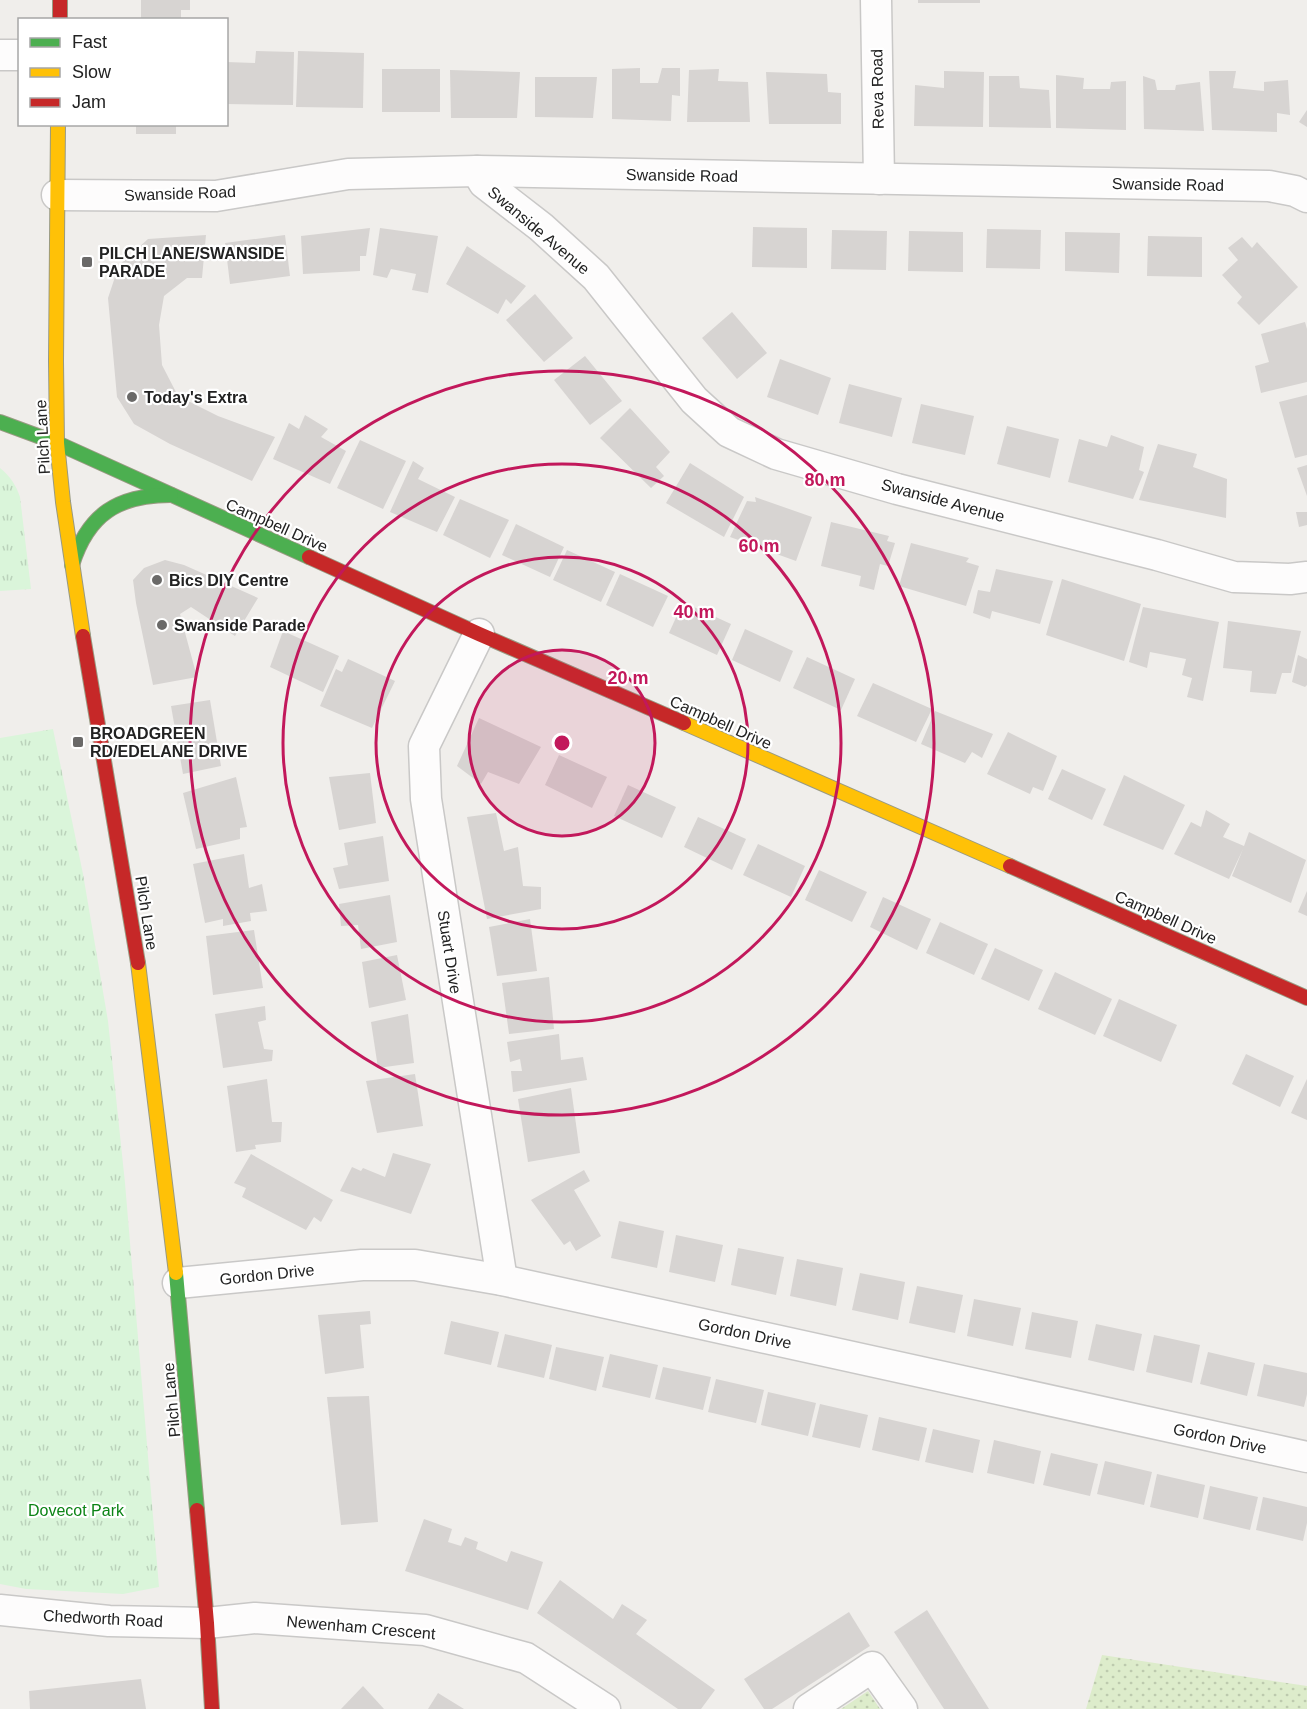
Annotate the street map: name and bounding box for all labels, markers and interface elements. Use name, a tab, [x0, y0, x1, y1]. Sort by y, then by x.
legend	[18, 18, 228, 126]
text: Fast	[72, 32, 107, 52]
street label: Reva Road	[868, 49, 887, 129]
text: Slow	[72, 62, 112, 82]
text: Jam	[72, 92, 106, 112]
street label: Swanside Road	[626, 166, 738, 185]
street label: Swanside Road	[1112, 175, 1224, 194]
street label: Swanside Road	[124, 183, 236, 204]
street label: Swanside Avenue	[485, 183, 593, 278]
place label: PILCH LANE/SWANSIDE PARADE	[99, 245, 285, 280]
marker: PILCH LANE/SWANSIDE PARADE	[80, 255, 94, 269]
place label: Today's Extra	[144, 389, 247, 406]
marker: Today's Extra	[125, 390, 139, 404]
street label: Pilch Lane	[32, 399, 53, 475]
text: 80 m	[804, 470, 846, 490]
street label: Swanside Avenue	[879, 476, 1006, 525]
street label: Campbell Drive	[223, 495, 330, 556]
text: 60 m	[738, 536, 780, 556]
place label: Bics DIY Centre	[169, 572, 289, 589]
marker: Bics DIY Centre	[150, 573, 164, 587]
text: 40 m	[673, 602, 715, 622]
place label: Swanside Parade	[174, 617, 306, 634]
marker: Swanside Parade	[155, 618, 169, 632]
text: 20 m	[607, 668, 649, 688]
street label: Campbell Drive	[667, 692, 774, 753]
place label: BROADGREEN RD/EDELANE DRIVE	[90, 725, 248, 760]
centre of rings	[552, 733, 572, 753]
marker: BROADGREEN RD/EDELANE DRIVE	[71, 735, 85, 749]
street label: Pilch Lane	[132, 875, 161, 951]
street label: Campbell Drive	[1112, 887, 1219, 948]
street label: Stuart Drive	[435, 909, 465, 995]
street label: Gordon Drive	[219, 1261, 315, 1288]
street label: Gordon Drive	[697, 1315, 793, 1352]
street label: Pilch Lane	[160, 1362, 183, 1438]
street label: Gordon Drive	[1172, 1420, 1268, 1457]
park label: Dovecot Park	[28, 1502, 125, 1519]
street label: Chedworth Road	[43, 1607, 163, 1630]
street label: Newenham Crescent	[286, 1613, 437, 1643]

